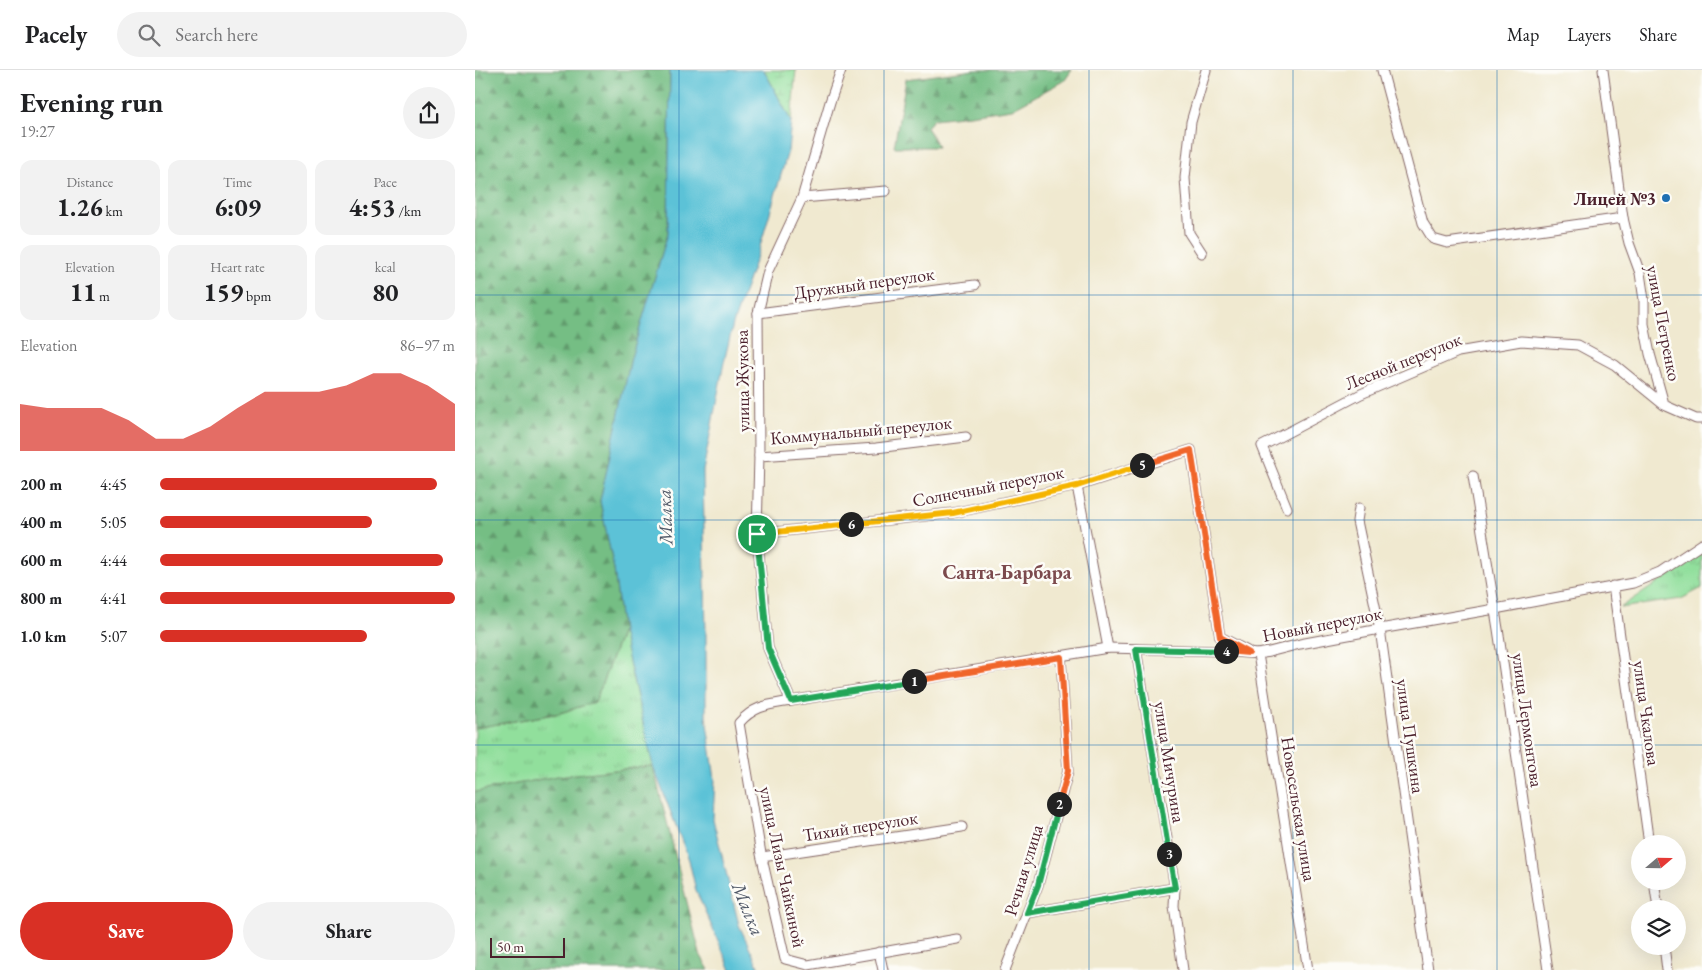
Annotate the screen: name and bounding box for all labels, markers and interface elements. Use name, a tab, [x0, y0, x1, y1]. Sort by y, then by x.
search box	[117, 12, 467, 57]
text: Pacely	[25, 19, 87, 50]
icon: search	[135, 21, 163, 49]
text: Search here	[175, 22, 258, 47]
text: Map	[1507, 23, 1539, 46]
text: Layers	[1567, 23, 1611, 46]
text: Share	[1639, 23, 1677, 46]
text: Evening run	[20, 84, 163, 120]
button: share	[403, 87, 455, 139]
text: 19:27	[20, 121, 55, 142]
text: Distance	[66, 173, 113, 191]
text: Time	[223, 173, 252, 191]
text: Pace	[373, 173, 397, 191]
place label: Лицей №3	[1573, 187, 1656, 210]
text: 1.26	[57, 191, 103, 223]
text: 6:09	[214, 191, 261, 223]
text: 4:53	[349, 191, 396, 223]
marker: Лицей №3	[1660, 192, 1672, 204]
text: km	[103, 202, 123, 220]
text: /km	[396, 202, 421, 220]
text: Elevation	[65, 258, 115, 276]
text: Heart rate	[210, 258, 265, 276]
text: kcal	[375, 258, 396, 276]
street label: Дружный переулок	[792, 262, 936, 304]
street label: улица Петренко	[1641, 263, 1687, 383]
text: 11	[70, 276, 96, 308]
text: 159	[204, 276, 243, 308]
text: 80	[372, 276, 398, 308]
text: m	[96, 287, 110, 305]
text: bpm	[243, 287, 271, 305]
street label: Лесной переулок	[1341, 327, 1465, 395]
street label: улица Жукова	[730, 329, 754, 432]
text: Elevation	[20, 335, 78, 356]
text: 86–97 m	[400, 335, 455, 356]
street label: Коммунальный переулок	[769, 411, 953, 449]
pin: 5	[1129, 452, 1155, 478]
text: 5	[1139, 456, 1146, 474]
street label: Солнечный переулок	[910, 460, 1066, 512]
text: 200 m	[20, 474, 62, 495]
text: 4:45	[100, 474, 127, 495]
water label: Малка	[652, 489, 678, 546]
text: 400 m	[20, 512, 62, 533]
text: 5:05	[100, 512, 127, 533]
pin: 6	[839, 512, 863, 536]
pin	[736, 513, 778, 555]
text: 6	[848, 515, 855, 533]
icon: arrive	[743, 520, 771, 548]
text: 600 m	[20, 550, 62, 571]
text: 4:44	[100, 550, 127, 571]
district label: Санта-Барбара	[942, 559, 1072, 585]
text: 800 m	[20, 588, 62, 609]
text: 4:41	[100, 588, 127, 609]
street label: Новый переулок	[1260, 601, 1384, 647]
text: 1.0 km	[20, 626, 66, 647]
text: 5:07	[100, 626, 127, 647]
pin: 4	[1213, 638, 1239, 664]
text: 4	[1223, 642, 1230, 660]
street label: улица Лермонтова	[1507, 651, 1549, 789]
street label: улица Чкалова	[1628, 659, 1666, 768]
pin: 1	[901, 668, 927, 694]
text: 1	[911, 672, 918, 690]
street label: улица Пушкина	[1392, 677, 1431, 796]
street label: улица Мичурина	[1149, 700, 1191, 825]
street label: Новосельская улица	[1276, 735, 1322, 884]
street label: улица Лизы Чайкиной	[755, 784, 811, 950]
pin: 2	[1047, 792, 1071, 816]
text: 2	[1056, 795, 1063, 813]
street label: Тихий переулок	[801, 805, 920, 846]
street label: Речная улица	[998, 821, 1048, 918]
north arrow	[1631, 835, 1686, 890]
map controls	[1631, 835, 1686, 955]
pin: 3	[1157, 842, 1181, 866]
text: 3	[1166, 845, 1173, 863]
water label: Малка	[726, 878, 770, 939]
button: layers	[1631, 900, 1686, 955]
button: Save	[20, 902, 233, 960]
button: Share	[243, 902, 455, 960]
scale bar	[490, 935, 565, 958]
text: 50 m	[497, 938, 524, 956]

